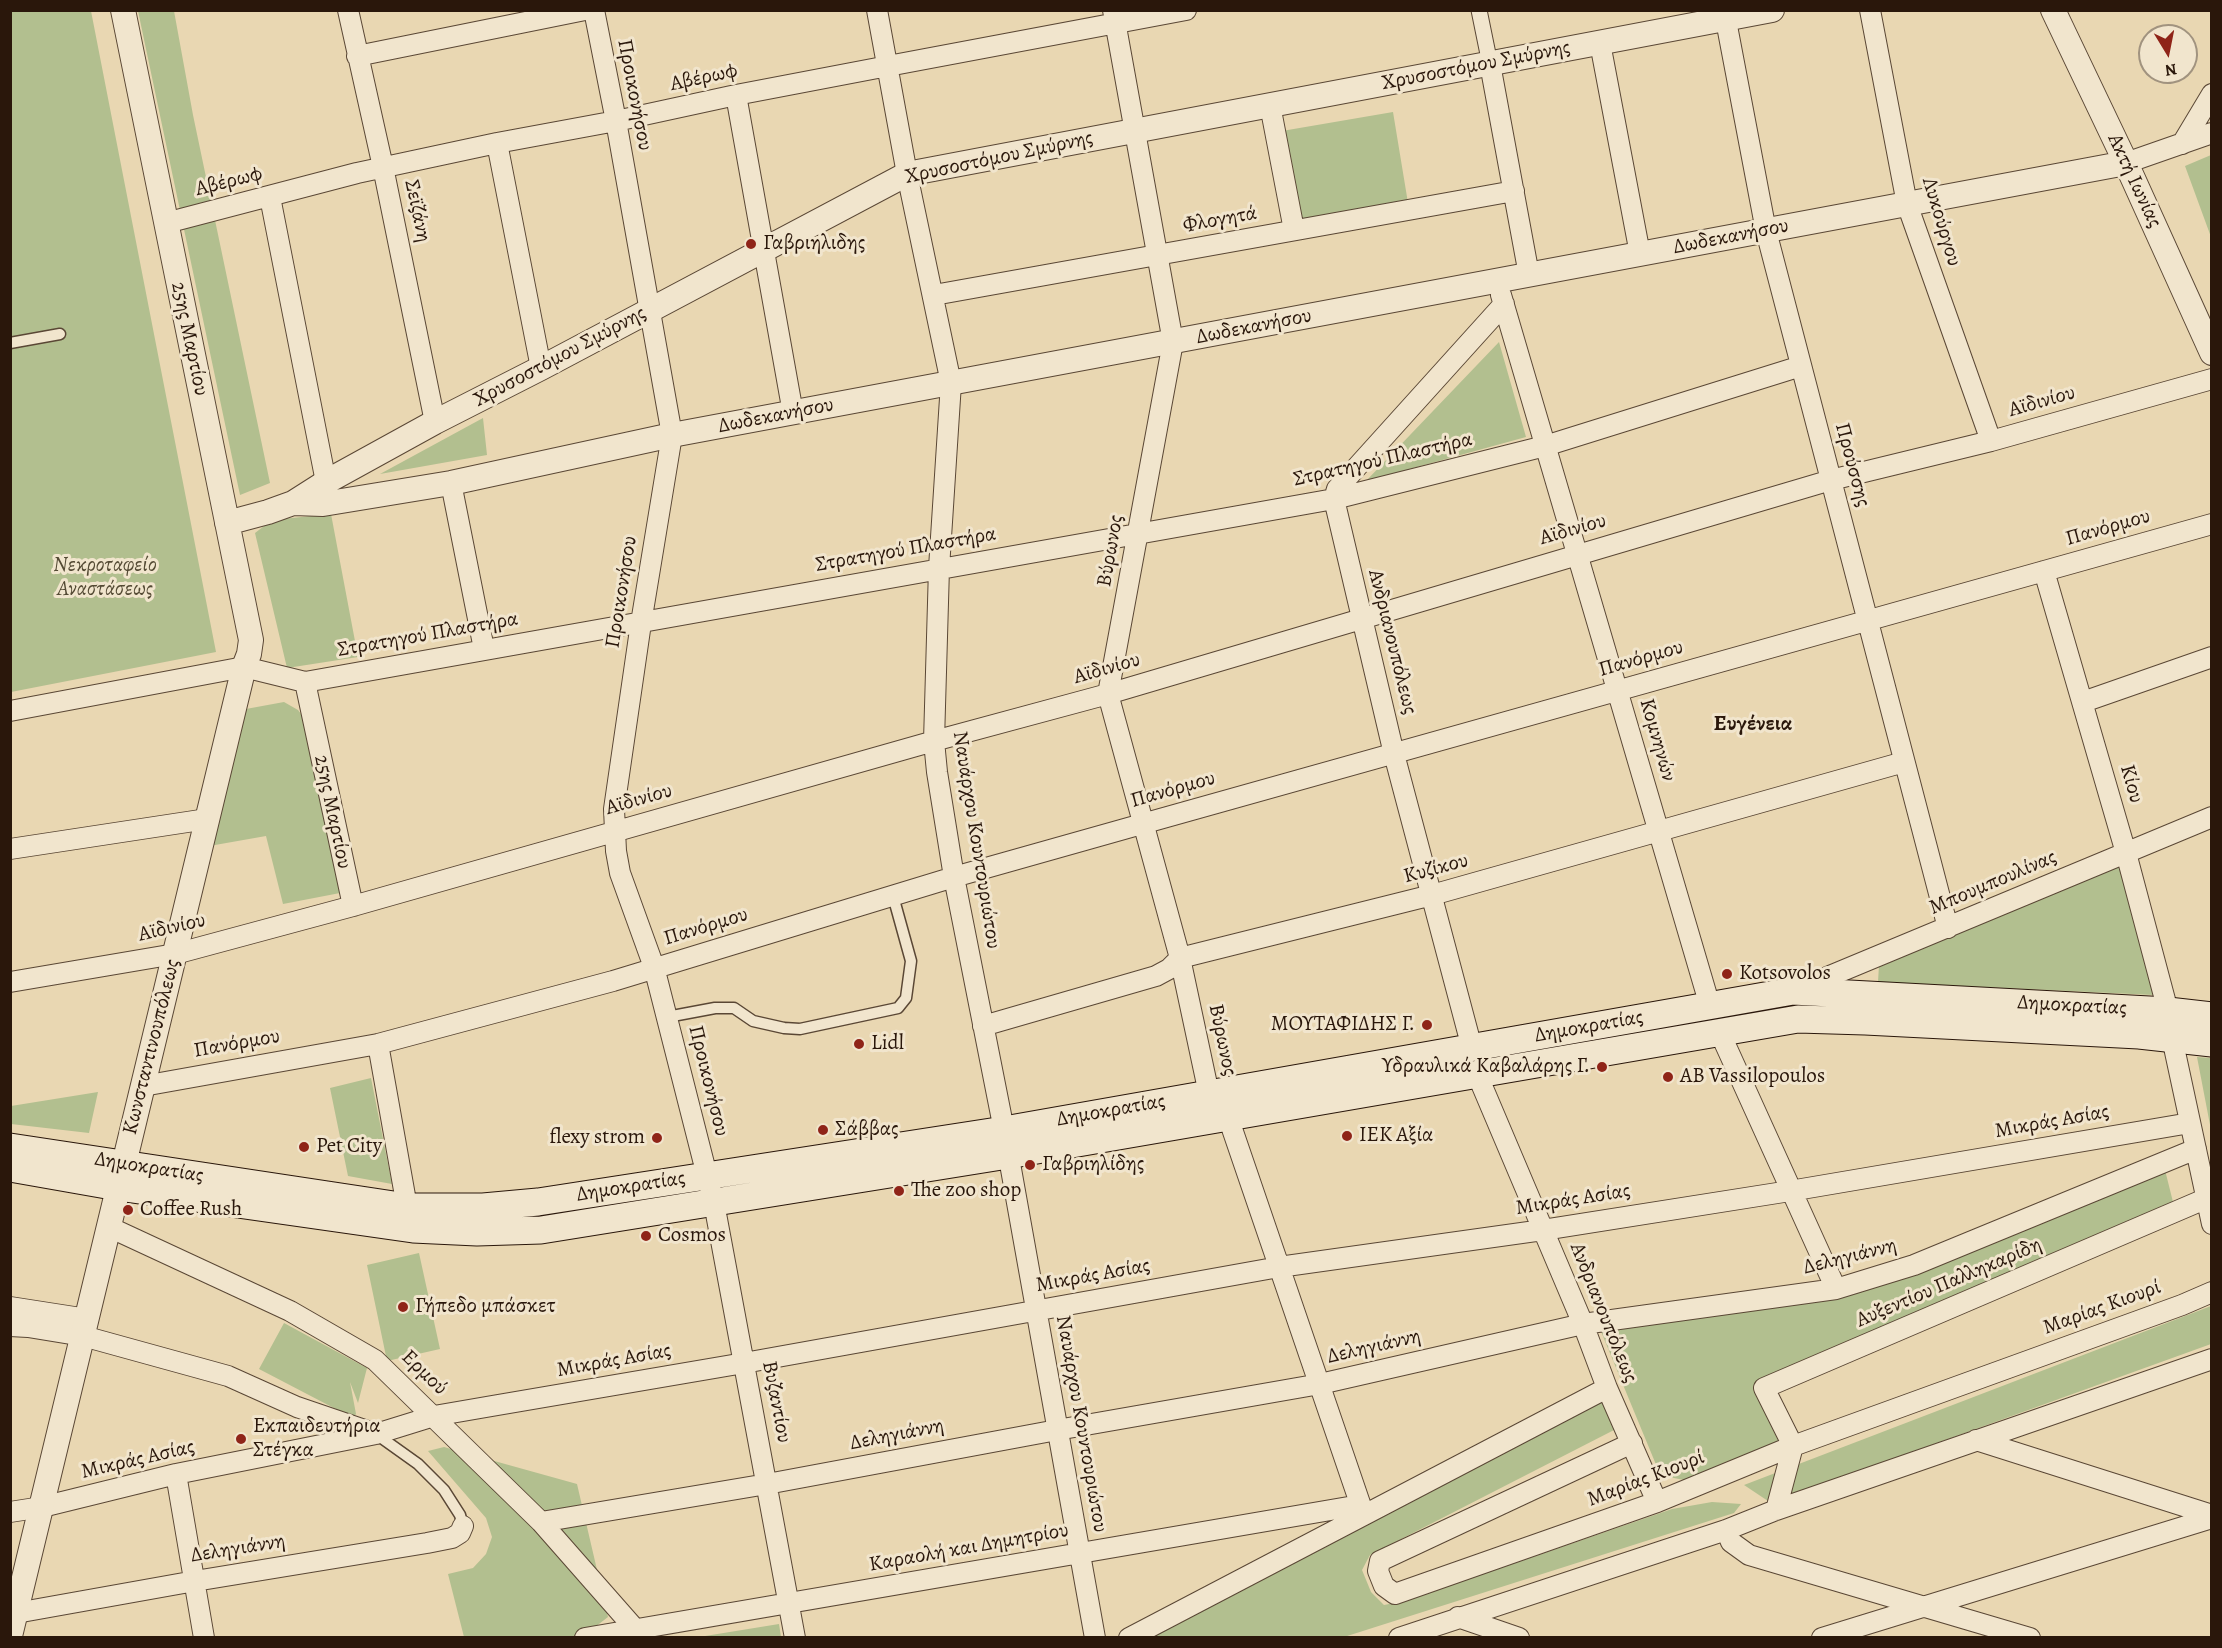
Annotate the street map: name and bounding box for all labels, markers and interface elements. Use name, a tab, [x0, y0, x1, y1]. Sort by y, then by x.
north arrow	[2138, 24, 2198, 84]
street label: Χρυσοστόμου Σμύρνης	[1380, 35, 1572, 97]
street label: Προικονήσου	[611, 37, 657, 153]
text: N	[2163, 58, 2178, 82]
street label: Αβέρωφ	[668, 59, 740, 97]
street label: Χρυσοστόμου Σμύρνης	[903, 126, 1095, 190]
street label: Ακτή Ιωνίας	[2101, 130, 2167, 232]
street label: Αβέρωφ	[193, 162, 265, 202]
street label: Λυκούργου	[1916, 175, 1966, 269]
street label: Σεϊζάνη	[398, 177, 436, 245]
street label: Φλογητά	[1181, 201, 1259, 239]
street label: Δωδεκανήσου	[1671, 213, 1791, 261]
place label: Γαβριηλιδης	[763, 231, 865, 257]
marker: Γαβριηλιδης	[744, 237, 758, 251]
street label: 25ης Μαρτίου	[165, 280, 213, 398]
street label: Χρυσοστόμου Σμύρνης	[470, 301, 650, 413]
street label: Δωδεκανήσου	[1194, 303, 1314, 351]
street label: Αϊδινίου	[2006, 380, 2078, 424]
street label: Δωδεκανήσου	[716, 392, 836, 440]
street label: Προύσσης	[1829, 420, 1875, 510]
street label: Στρατηγού Πλαστήρα	[1291, 427, 1475, 493]
street label: Πανόρμου	[2063, 504, 2153, 552]
street label: Αϊδινίου	[1537, 508, 1609, 552]
street label: Βύρωνος	[1092, 513, 1130, 589]
street label: Στρατηγού Πλαστήρα	[814, 522, 998, 578]
street label: Προικονήσου	[601, 534, 643, 650]
park label: Νεκροταφείο Αναστάσεως	[53, 553, 157, 603]
street label: Ανδριανουπόλεως	[1362, 567, 1422, 717]
street label: Στρατηγού Πλαστήρα	[336, 607, 520, 663]
street label: Πανόρμου	[1596, 635, 1686, 683]
street label: Αϊδινίου	[1071, 647, 1143, 691]
street label: Κομνηνών	[1633, 696, 1681, 784]
district label: Ευγένεια	[1714, 712, 1792, 738]
street label: Ναυάρχου Κουντουριώτου	[946, 729, 1006, 951]
street label: 25ης Μαρτίου	[308, 753, 356, 871]
street label: Κίου	[2114, 762, 2148, 806]
street label: Πανόρμου	[1128, 766, 1218, 814]
street label: Αϊδινίου	[603, 778, 675, 822]
street label: Μπουμπουλίνας	[1926, 845, 2060, 921]
street label: Κυζίκου	[1401, 848, 1471, 890]
street label: Πανόρμου	[661, 902, 751, 952]
street label: Αϊδινίου	[136, 908, 208, 948]
street label: Κωνσταντινουπόλεως	[118, 957, 186, 1137]
place label: Kotsovolos	[1739, 961, 1831, 987]
marker: Kotsovolos	[1720, 967, 1734, 981]
street label: Δημοκρατίας	[2017, 991, 2127, 1021]
street label: Βύρωνος	[1202, 1002, 1242, 1078]
street label: Δημοκρατίας	[1533, 1005, 1645, 1049]
place label: ΜΟΥΤΑΦΙΔΗΣ Γ.	[1271, 1012, 1415, 1038]
marker: ΜΟΥΤΑΦΙΔΗΣ Γ.	[1420, 1018, 1434, 1032]
street label: Προικονήσου	[682, 1023, 734, 1139]
street label: Πανόρμου	[192, 1024, 282, 1064]
place label: Lidl	[871, 1031, 904, 1057]
marker: Lidl	[852, 1037, 866, 1051]
place label: Υδραυλικά Καβαλάρης Γ.	[1382, 1054, 1590, 1080]
marker: Υδραυλικά Καβαλάρης Γ.	[1595, 1060, 1609, 1074]
place label: AB Vassilopoulos	[1680, 1064, 1825, 1090]
marker: AB Vassilopoulos	[1661, 1070, 1675, 1084]
street label: Δημοκρατίας	[1055, 1089, 1167, 1133]
street label: Μικράς Ασίας	[1993, 1100, 2111, 1144]
place label: Σάββας	[835, 1117, 899, 1143]
marker: Σάββας	[816, 1123, 830, 1137]
place label: ΙΕΚ Αξία	[1359, 1123, 1433, 1149]
place label: flexy strom	[549, 1125, 645, 1151]
marker: ΙΕΚ Αξία	[1340, 1129, 1354, 1143]
marker: flexy strom	[650, 1131, 664, 1145]
place label: Pet City	[316, 1134, 382, 1160]
marker: Pet City	[297, 1140, 311, 1154]
street label: Δημοκρατίας	[93, 1147, 205, 1189]
place label: Γαβριηλίδης	[1042, 1152, 1144, 1178]
marker: Γαβριηλίδης	[1023, 1158, 1037, 1172]
street label: Δημοκρατίας	[575, 1166, 687, 1208]
place label: The zoo shop	[911, 1178, 1021, 1204]
street label: Μικράς Ασίας	[1514, 1179, 1632, 1221]
marker: The zoo shop	[892, 1184, 906, 1198]
place label: Coffee Rush	[140, 1197, 242, 1223]
marker: Coffee Rush	[121, 1203, 135, 1217]
place label: Cosmos	[658, 1223, 726, 1249]
marker: Cosmos	[639, 1229, 653, 1243]
street label: Δεληγιάννη	[1801, 1233, 1899, 1281]
street label: Αυξεντίου Παλληκαρίδη	[1852, 1233, 2046, 1333]
street label: Ανδριανουπόλεως	[1564, 1239, 1642, 1387]
street label: Μικράς Ασίας	[1034, 1254, 1152, 1298]
street label: Μαρίας Κιουρί	[2040, 1275, 2164, 1341]
place label: Γήπεδο μπάσκετ	[415, 1294, 556, 1320]
marker: Γήπεδο μπάσκετ	[396, 1300, 410, 1314]
street label: Ναυάρχου Κουντουριώτου	[1049, 1314, 1113, 1534]
street label: Δεληγιάννη	[1325, 1324, 1423, 1370]
street label: Μικράς Ασίας	[555, 1339, 673, 1383]
street label: Ερμού	[396, 1345, 452, 1401]
street label: Βυζαντίου	[756, 1359, 796, 1445]
place label: Εκπαιδευτήρια Στέγκα	[253, 1414, 381, 1464]
street label: Δεληγιάννη	[848, 1414, 946, 1456]
marker: Εκπαιδευτήρια Στέγκα	[234, 1432, 248, 1446]
street label: Μικράς Ασίας	[79, 1435, 197, 1485]
street label: Μαρίας Κιουρί	[1584, 1445, 1708, 1513]
street label: Καραολή και Δημητρίου	[867, 1518, 1071, 1578]
street label: Δεληγιάννη	[189, 1529, 287, 1569]

